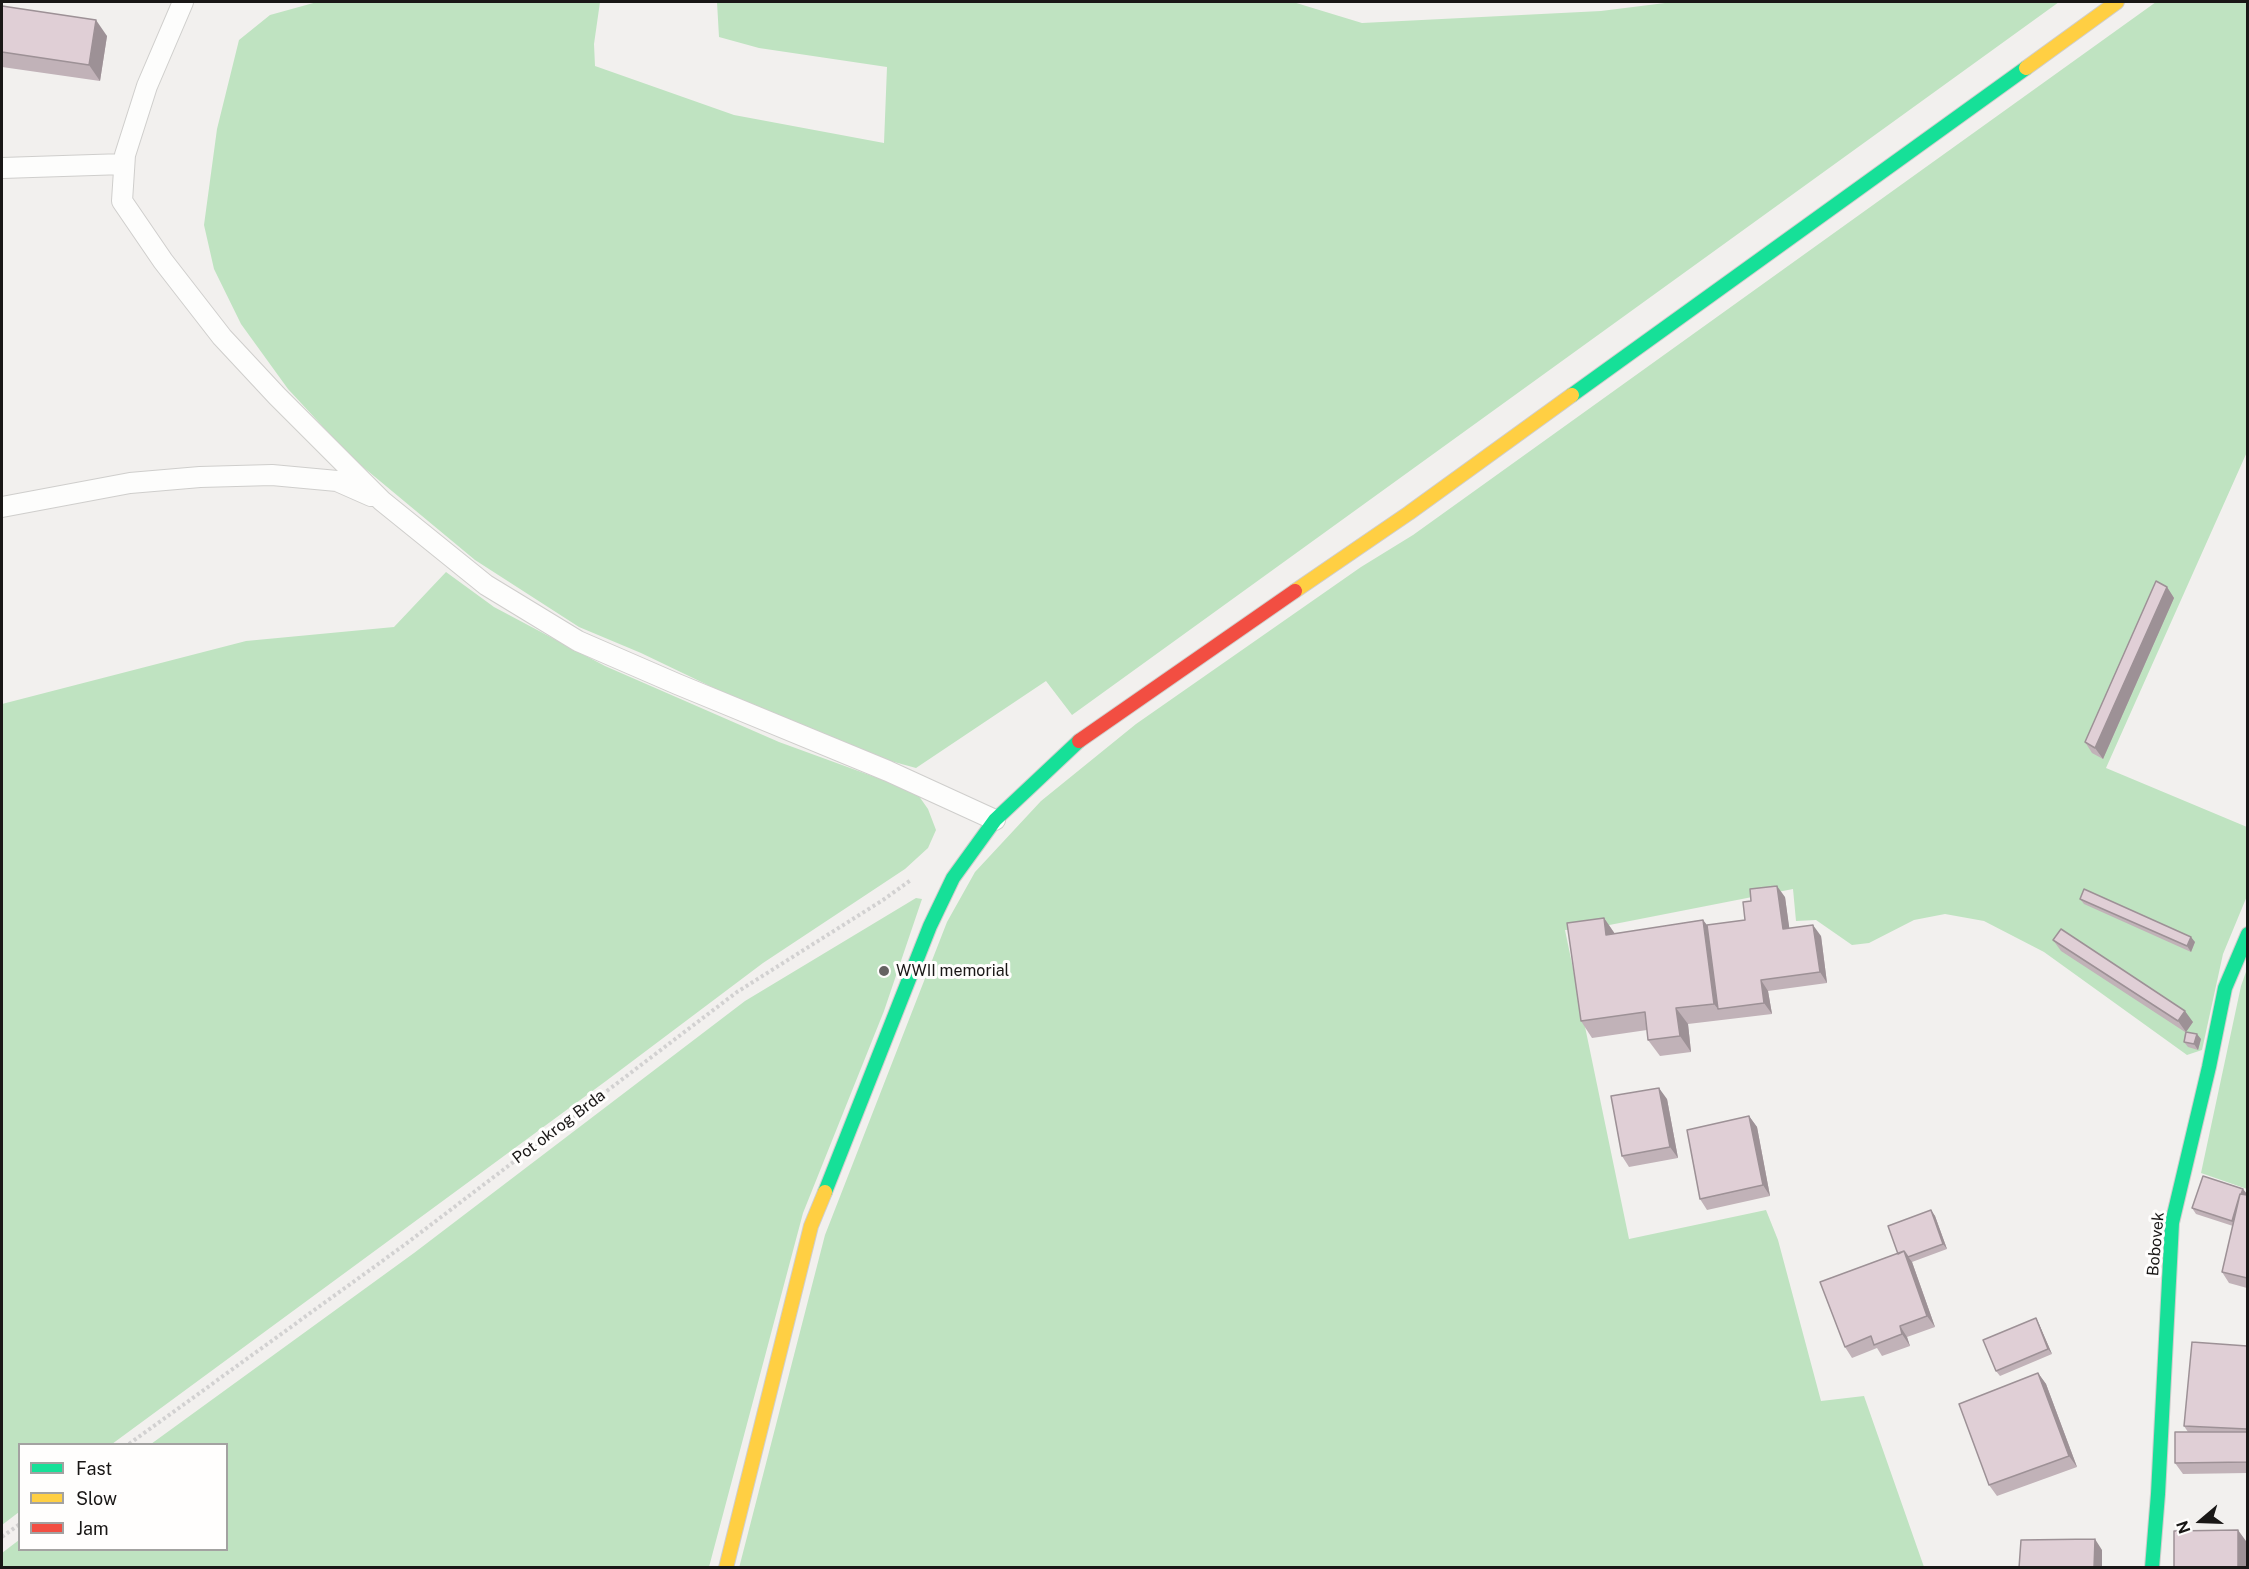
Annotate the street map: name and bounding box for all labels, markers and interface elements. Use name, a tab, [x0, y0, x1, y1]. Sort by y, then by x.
place label: WWII memorial	[896, 961, 1009, 981]
marker: WWII memorial	[877, 964, 891, 978]
street label: Pot okrog Brda	[509, 1086, 609, 1168]
street label: Bobovek	[2144, 1211, 2168, 1277]
legend	[18, 1443, 228, 1551]
text: Fast	[76, 1458, 112, 1479]
text: Slow	[76, 1488, 117, 1509]
north arrow	[2171, 1491, 2231, 1551]
text: Jam	[76, 1518, 109, 1539]
text: N	[2172, 1518, 2195, 1536]

